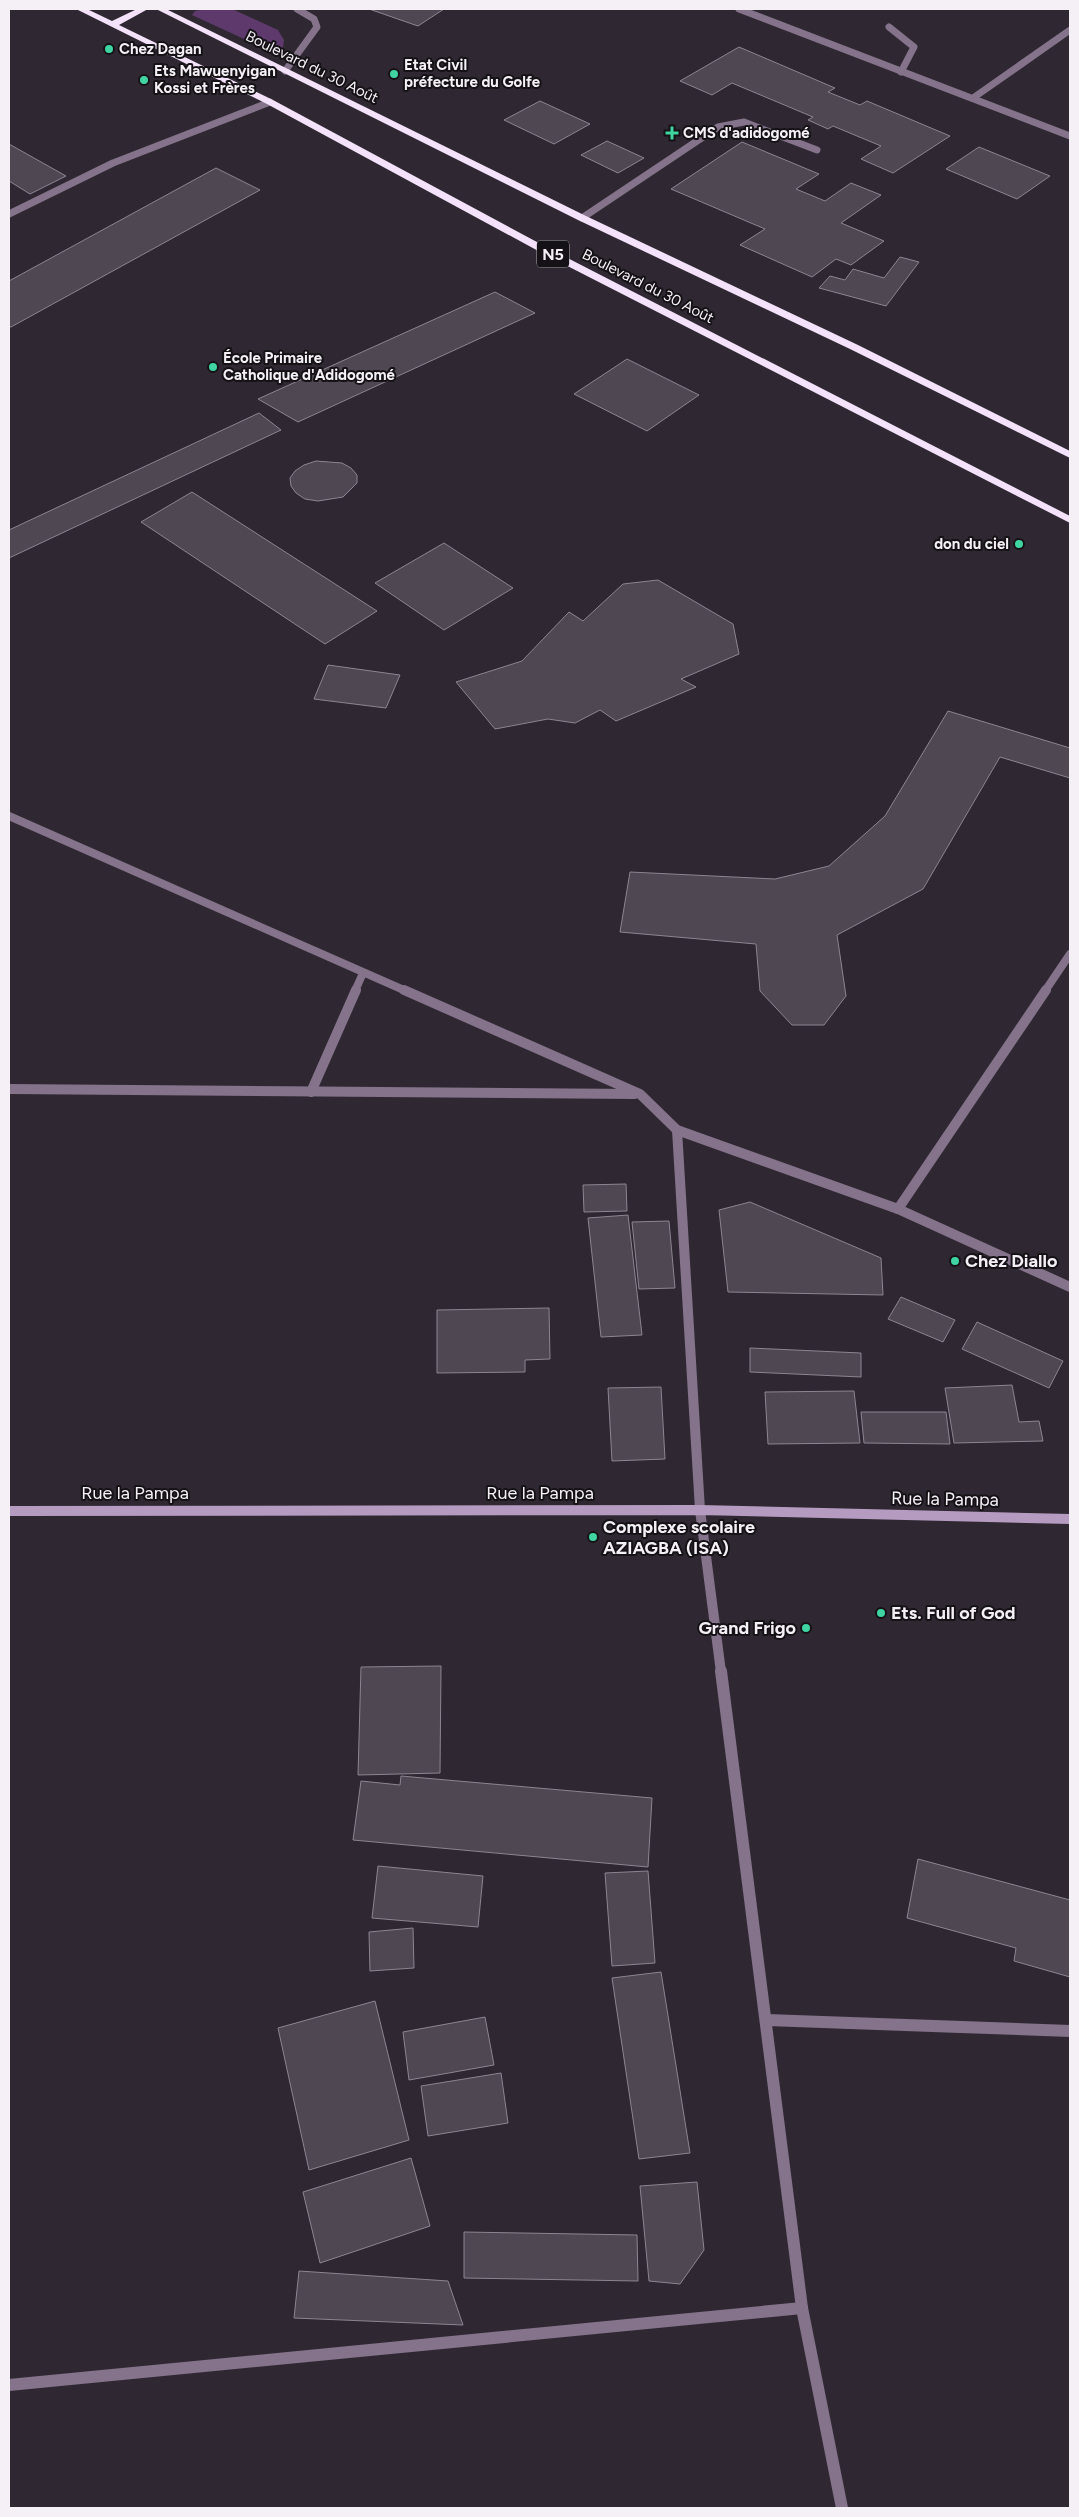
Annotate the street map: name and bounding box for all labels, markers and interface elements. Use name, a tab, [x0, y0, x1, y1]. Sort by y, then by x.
street label: Boulevard du 30 Août	[243, 27, 382, 107]
place label: Chez Dagan	[119, 40, 202, 58]
marker: Chez Dagan	[103, 43, 115, 55]
place label: Etat Civil préfecture du Golfe	[404, 56, 541, 91]
place label: Ets Mawuenyigan Kossi et Frères	[154, 62, 276, 97]
marker: Etat Civil préfecture du Golfe	[388, 68, 400, 80]
marker: Ets Mawuenyigan Kossi et Frères	[138, 74, 150, 86]
place label: CMS d'adidogomé	[683, 124, 810, 142]
marker: CMS d'adidogomé	[665, 126, 679, 140]
road number: N5	[537, 240, 569, 268]
street label: Boulevard du 30 Août	[579, 245, 717, 327]
place label: École Primaire Catholique d'Adidogomé	[223, 349, 396, 384]
marker: École Primaire Catholique d'Adidogomé	[207, 361, 219, 373]
place label: don du ciel	[934, 535, 1009, 553]
marker: don du ciel	[1013, 538, 1025, 550]
place label: Chez Diallo	[965, 1250, 1057, 1272]
marker: Chez Diallo	[949, 1255, 961, 1267]
street label: Rue la Pampa	[81, 1482, 189, 1504]
street label: Rue la Pampa	[486, 1482, 594, 1504]
street label: Rue la Pampa	[891, 1487, 999, 1511]
place label: Complexe scolaire AZIAGBA (ISA)	[603, 1516, 755, 1559]
marker: Complexe scolaire AZIAGBA (ISA)	[587, 1531, 599, 1543]
place label: Ets. Full of God	[891, 1602, 1016, 1624]
marker: Ets. Full of God	[875, 1607, 887, 1619]
place label: Grand Frigo	[698, 1617, 796, 1639]
marker: Grand Frigo	[800, 1622, 812, 1634]

